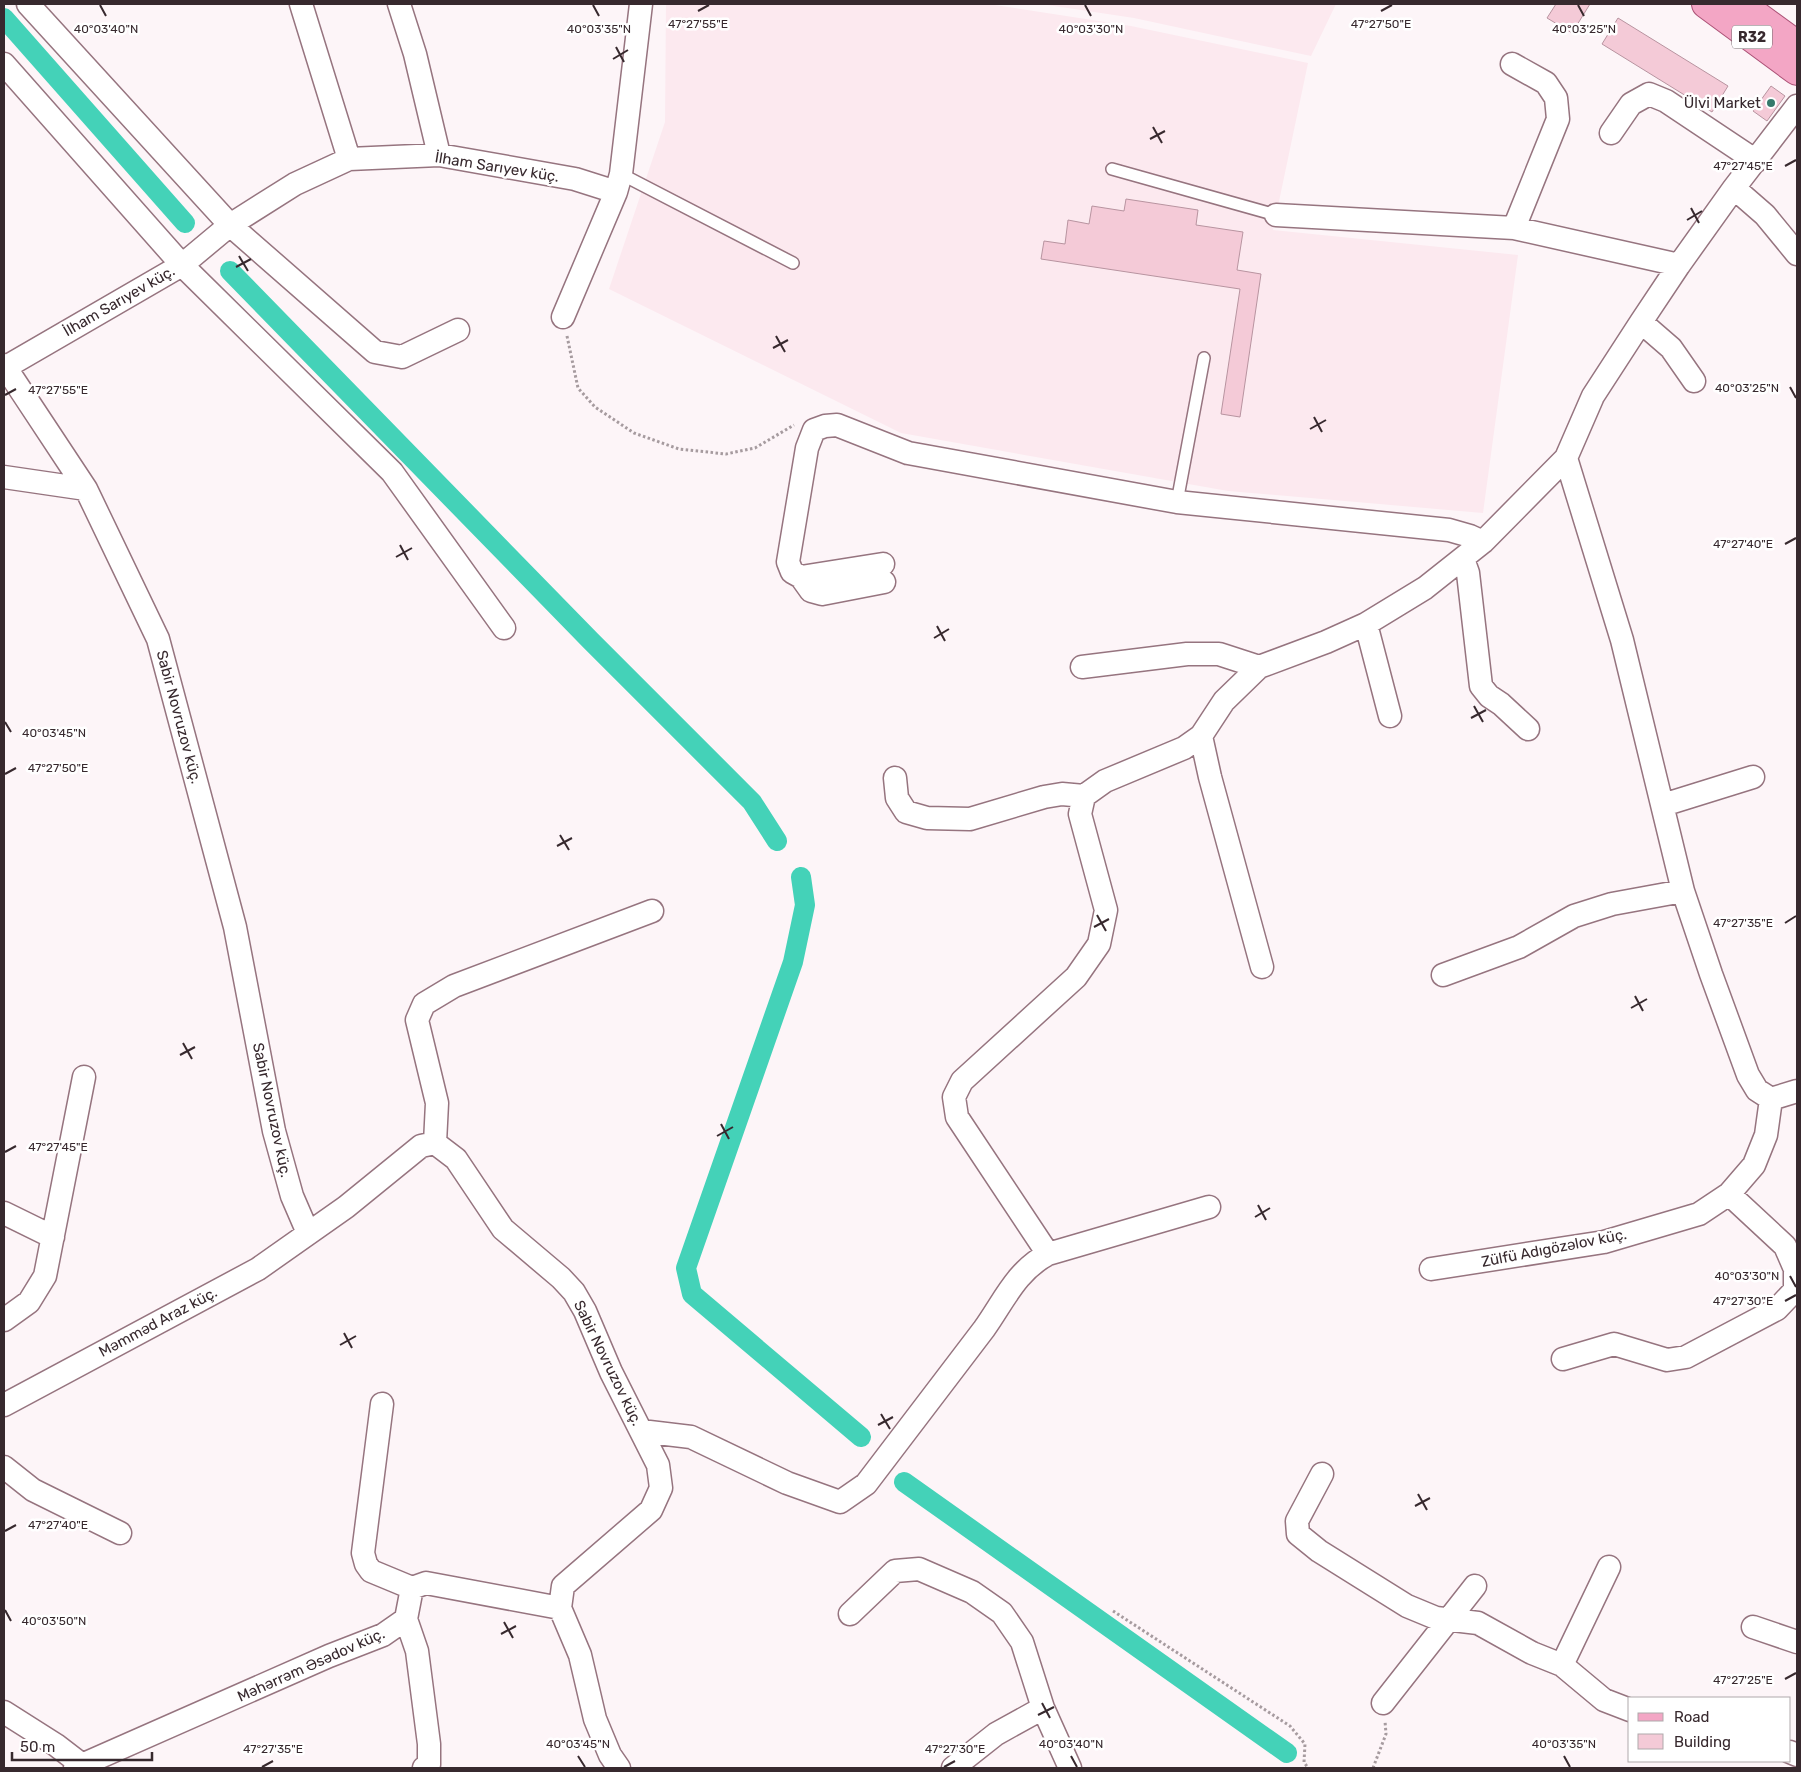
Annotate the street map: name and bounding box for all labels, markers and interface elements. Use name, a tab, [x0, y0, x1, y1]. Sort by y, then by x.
text: 47°27'55"E	[668, 17, 728, 31]
text: 47°27'50"E	[1351, 17, 1411, 31]
text: 40°03'40"N	[74, 22, 138, 36]
text: 40°03'35"N	[567, 22, 631, 36]
text: 40°03'30"N	[1059, 22, 1123, 36]
text: 40°03'25"N	[1552, 22, 1616, 36]
road number: R32	[1732, 26, 1772, 48]
place label: Ülvi Market	[1684, 94, 1761, 112]
marker: Ülvi Market	[1765, 97, 1777, 109]
street label: İlham Sarıyev küç.	[434, 148, 560, 186]
text: 47°27'45"E	[1713, 159, 1773, 173]
street label: İlham Sarıyev küç.	[60, 262, 178, 340]
text: 40°03'25"N	[1715, 381, 1779, 395]
text: 47°27'55"E	[28, 383, 88, 397]
text: 47°27'40"E	[1713, 537, 1773, 551]
street label: Sabir Novruzov küç.	[153, 648, 205, 786]
text: 40°03'45"N	[22, 726, 86, 740]
text: 47°27'50"E	[28, 761, 88, 775]
text: 47°27'35"E	[1713, 916, 1773, 930]
street label: Sabir Novruzov küç.	[249, 1041, 295, 1179]
text: 47°27'45"E	[28, 1140, 88, 1154]
street label: Zülfü Adıgözəlov küç.	[1480, 1225, 1628, 1271]
text: 40°03'30"N	[1715, 1269, 1779, 1283]
street label: Məmməd Araz küç.	[96, 1283, 220, 1361]
text: 47°27'30"E	[1713, 1294, 1773, 1308]
street label: Sabir Novruzov küç.	[570, 1297, 646, 1429]
text: 47°27'40"E	[28, 1518, 88, 1532]
text: 40°03'50"N	[22, 1614, 86, 1628]
street label: Məhərrəm Əsədov küç.	[235, 1624, 387, 1706]
text: 47°27'25"E	[1713, 1673, 1773, 1687]
legend	[1628, 1697, 1791, 1762]
text: Road	[1674, 1708, 1710, 1726]
scale bar	[12, 1730, 152, 1762]
text: Building	[1674, 1733, 1731, 1751]
text: 40°03'45"N	[546, 1737, 610, 1751]
text: 40°03'40"N	[1039, 1737, 1103, 1751]
text: 40°03'35"N	[1532, 1737, 1596, 1751]
text: 50 m	[20, 1738, 55, 1756]
text: 47°27'35"E	[243, 1742, 303, 1756]
text: 47°27'30"E	[925, 1742, 985, 1756]

